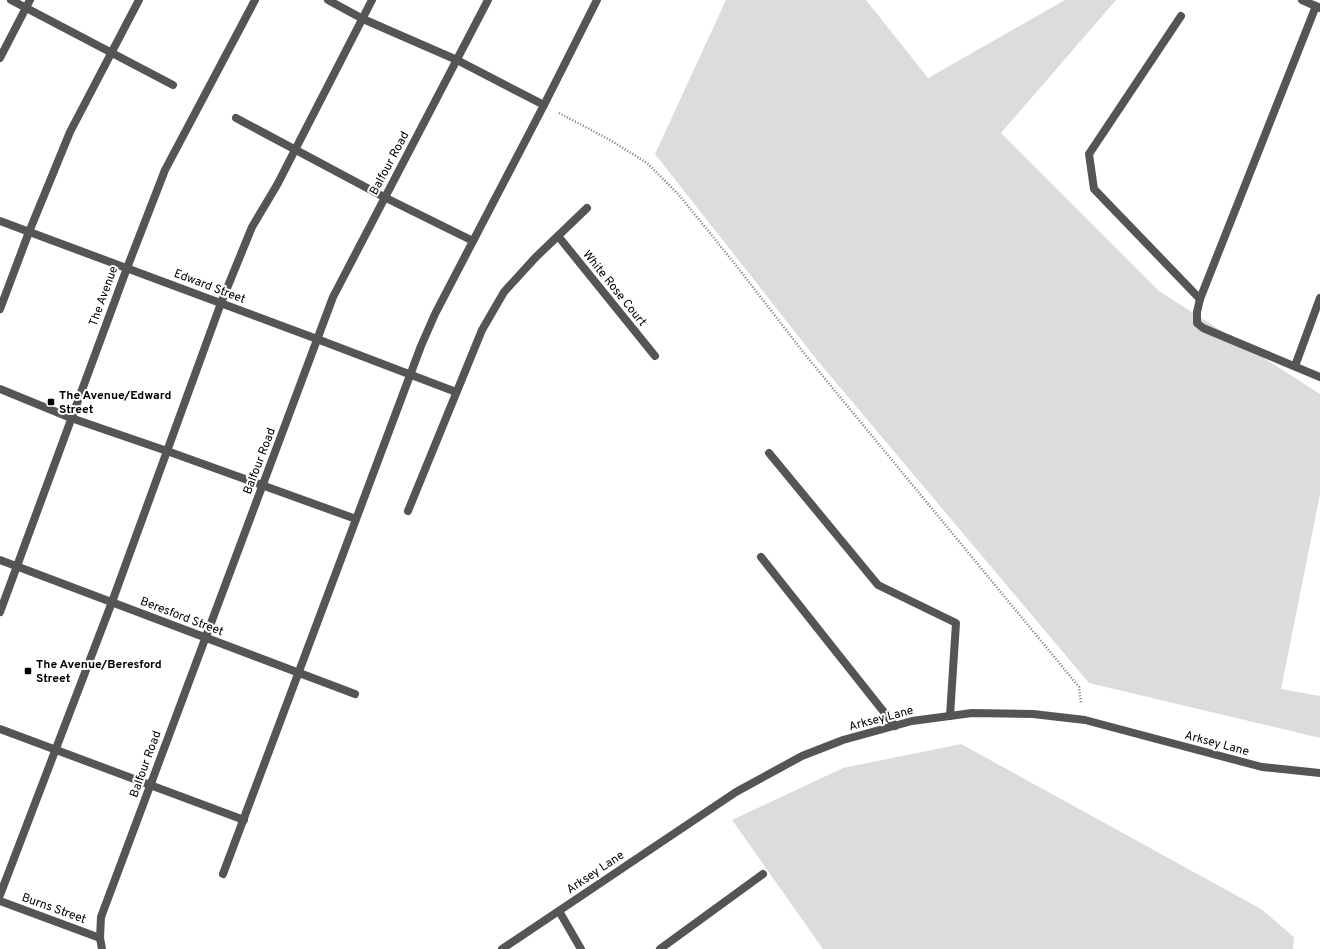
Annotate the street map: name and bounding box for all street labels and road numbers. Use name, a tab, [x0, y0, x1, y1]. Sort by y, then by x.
street label: Balfour Road	[366, 129, 413, 198]
street label: White Rose Court	[579, 247, 650, 330]
street label: The Avenue	[86, 264, 122, 329]
street label: Edward Street	[172, 266, 248, 308]
street label: Balfour Road	[240, 426, 280, 497]
street label: Beresford Street	[138, 594, 226, 640]
street label: Arksey Lane	[847, 703, 915, 735]
street label: Arksey Lane	[1183, 728, 1251, 760]
street label: Balfour Road	[126, 729, 165, 800]
street label: Arksey Lane	[564, 848, 628, 898]
street label: Burns Street	[19, 890, 88, 928]

